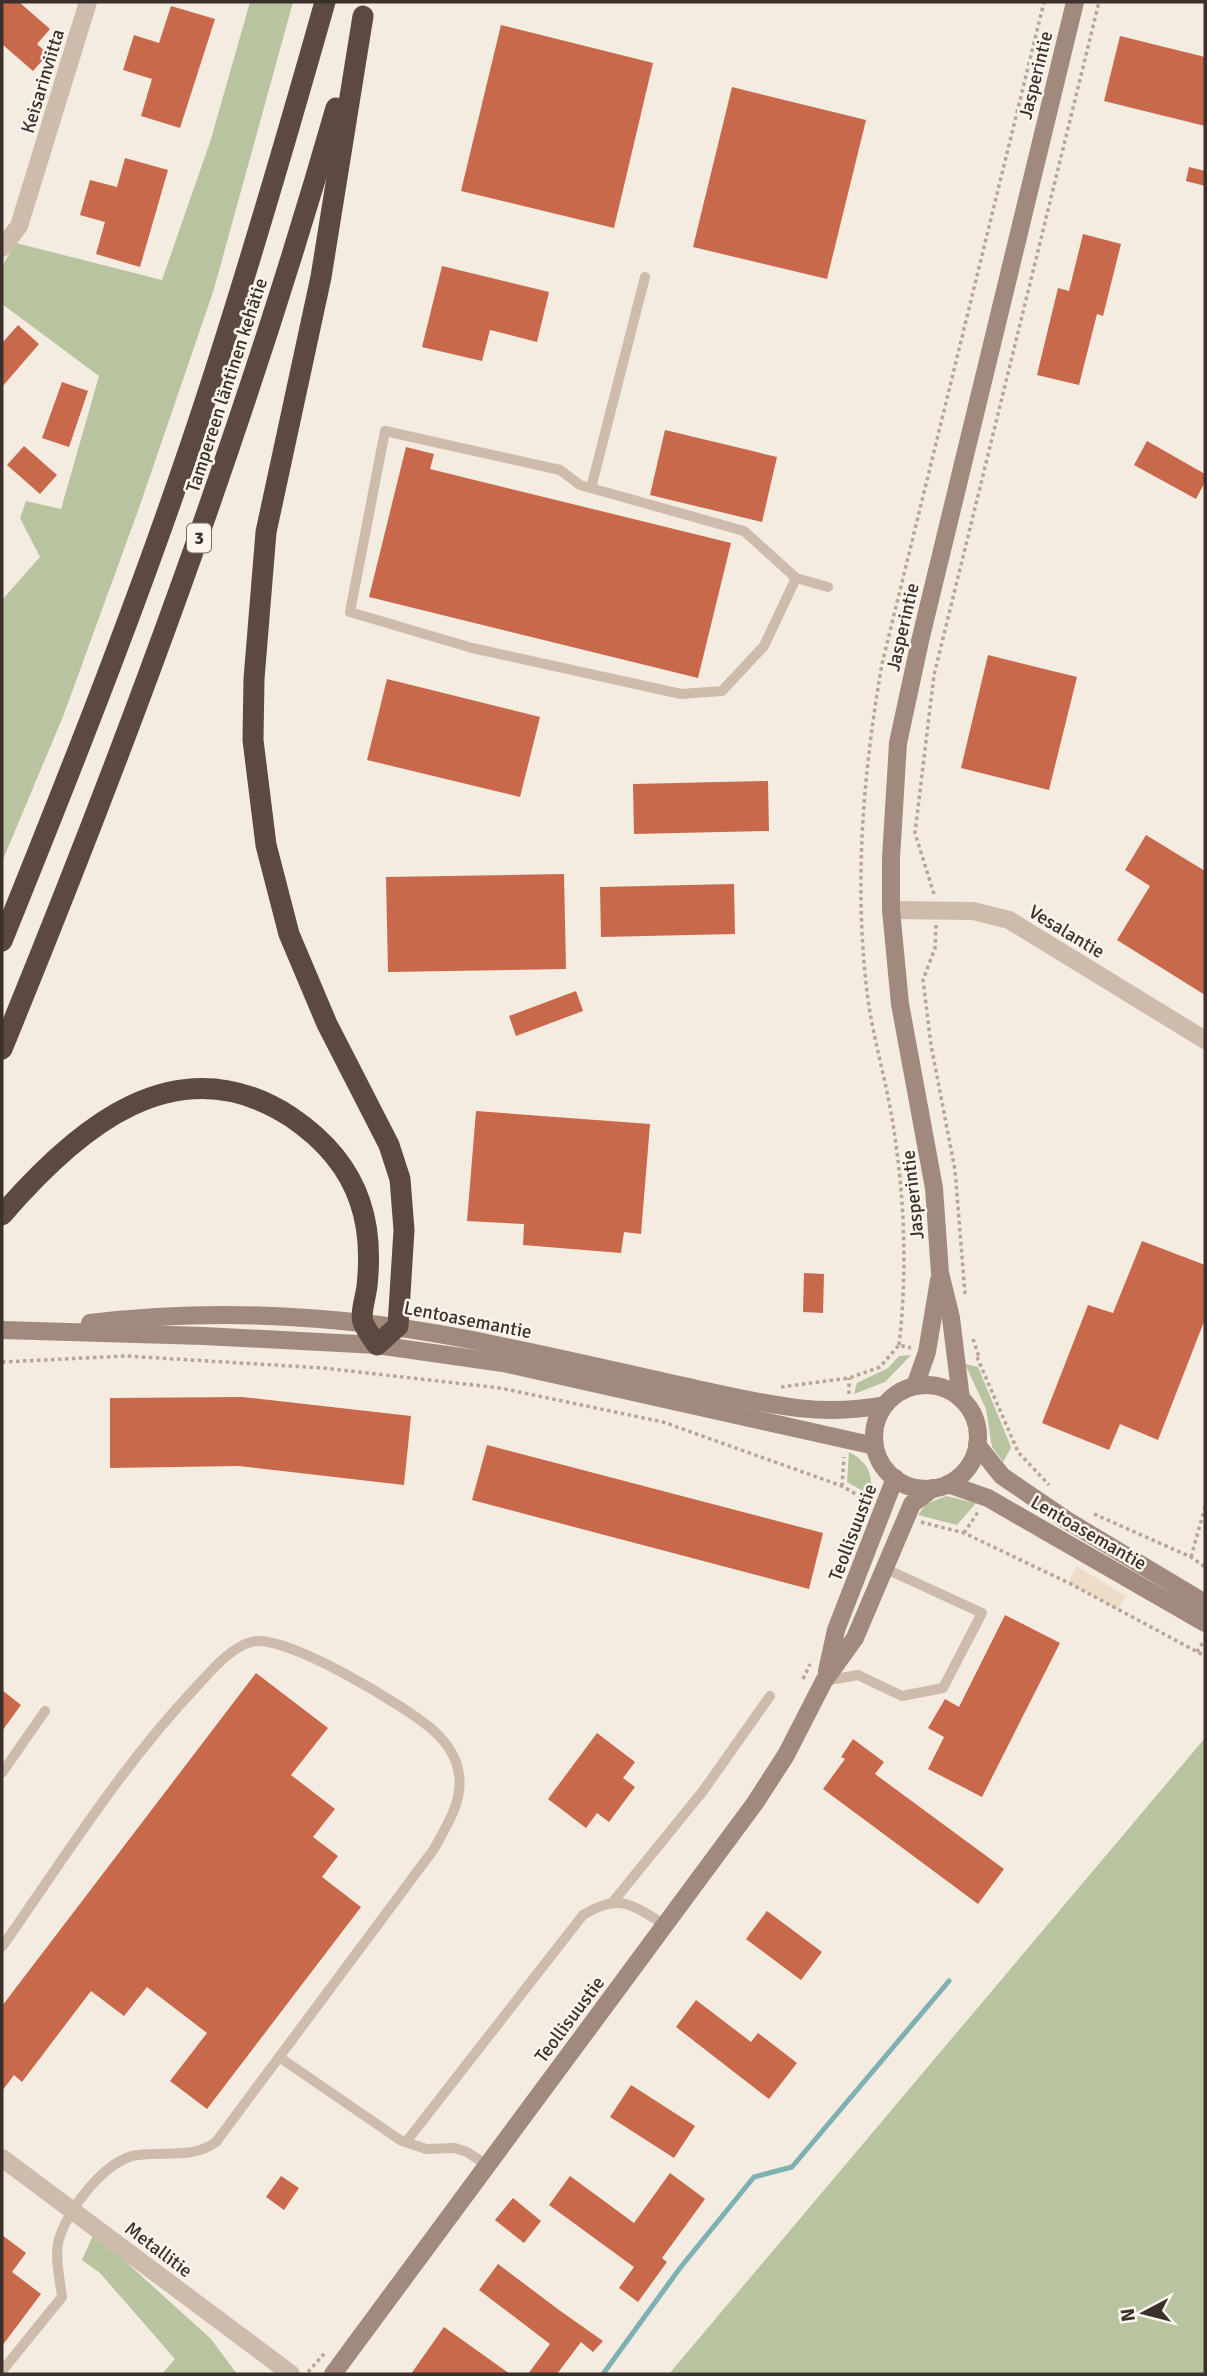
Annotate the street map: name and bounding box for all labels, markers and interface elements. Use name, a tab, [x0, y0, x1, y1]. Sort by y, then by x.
street label: Keisarinviitta	[16, 26, 70, 136]
street label: Jasperintie	[1013, 29, 1058, 122]
street label: Tampereen läntinen kehätie	[181, 275, 273, 496]
road number: 3	[187, 524, 211, 552]
street label: Jasperintie	[881, 581, 925, 674]
street label: Vesalantie	[1024, 900, 1109, 964]
street label: Jasperintie	[896, 1149, 930, 1241]
street label: Lentoasemantie	[402, 1296, 534, 1344]
street label: Teollisuustie	[823, 1480, 882, 1584]
street label: Lentoasemantie	[1026, 1490, 1151, 1576]
street label: Teollisuustie	[530, 1972, 610, 2068]
street label: Metallitie	[120, 2217, 197, 2283]
north arrow	[1109, 2278, 1179, 2348]
text: N	[1115, 2307, 1141, 2323]

